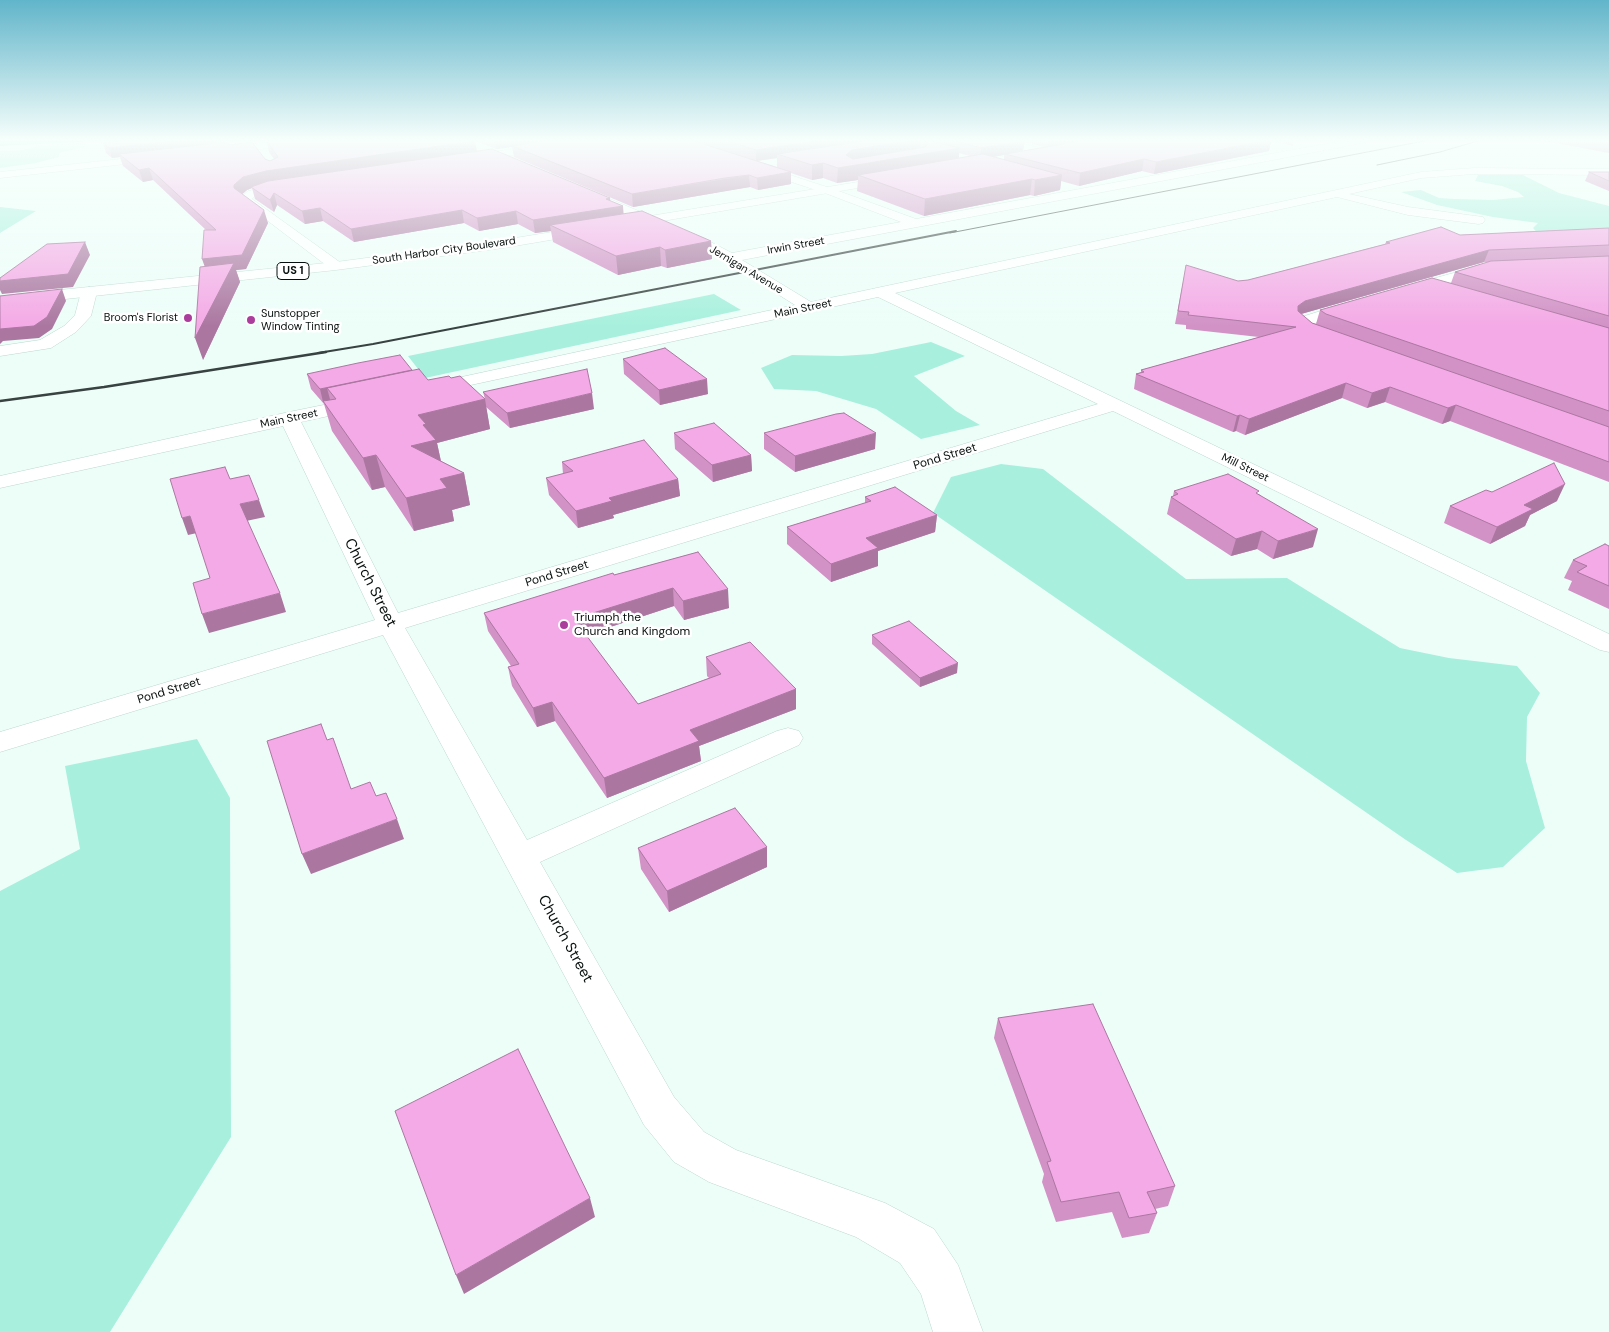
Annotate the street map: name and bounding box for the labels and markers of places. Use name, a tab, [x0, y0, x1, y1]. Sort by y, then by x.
place label: Sunstopper Window Tinting	[261, 307, 340, 333]
place label: Broom's Florist	[104, 311, 178, 325]
marker: Broom's Florist	[182, 312, 194, 324]
marker: Sunstopper Window Tinting	[245, 314, 257, 326]
place label: Triumph the Church and Kingdom	[574, 611, 690, 639]
marker: Triumph the Church and Kingdom	[558, 619, 570, 631]

